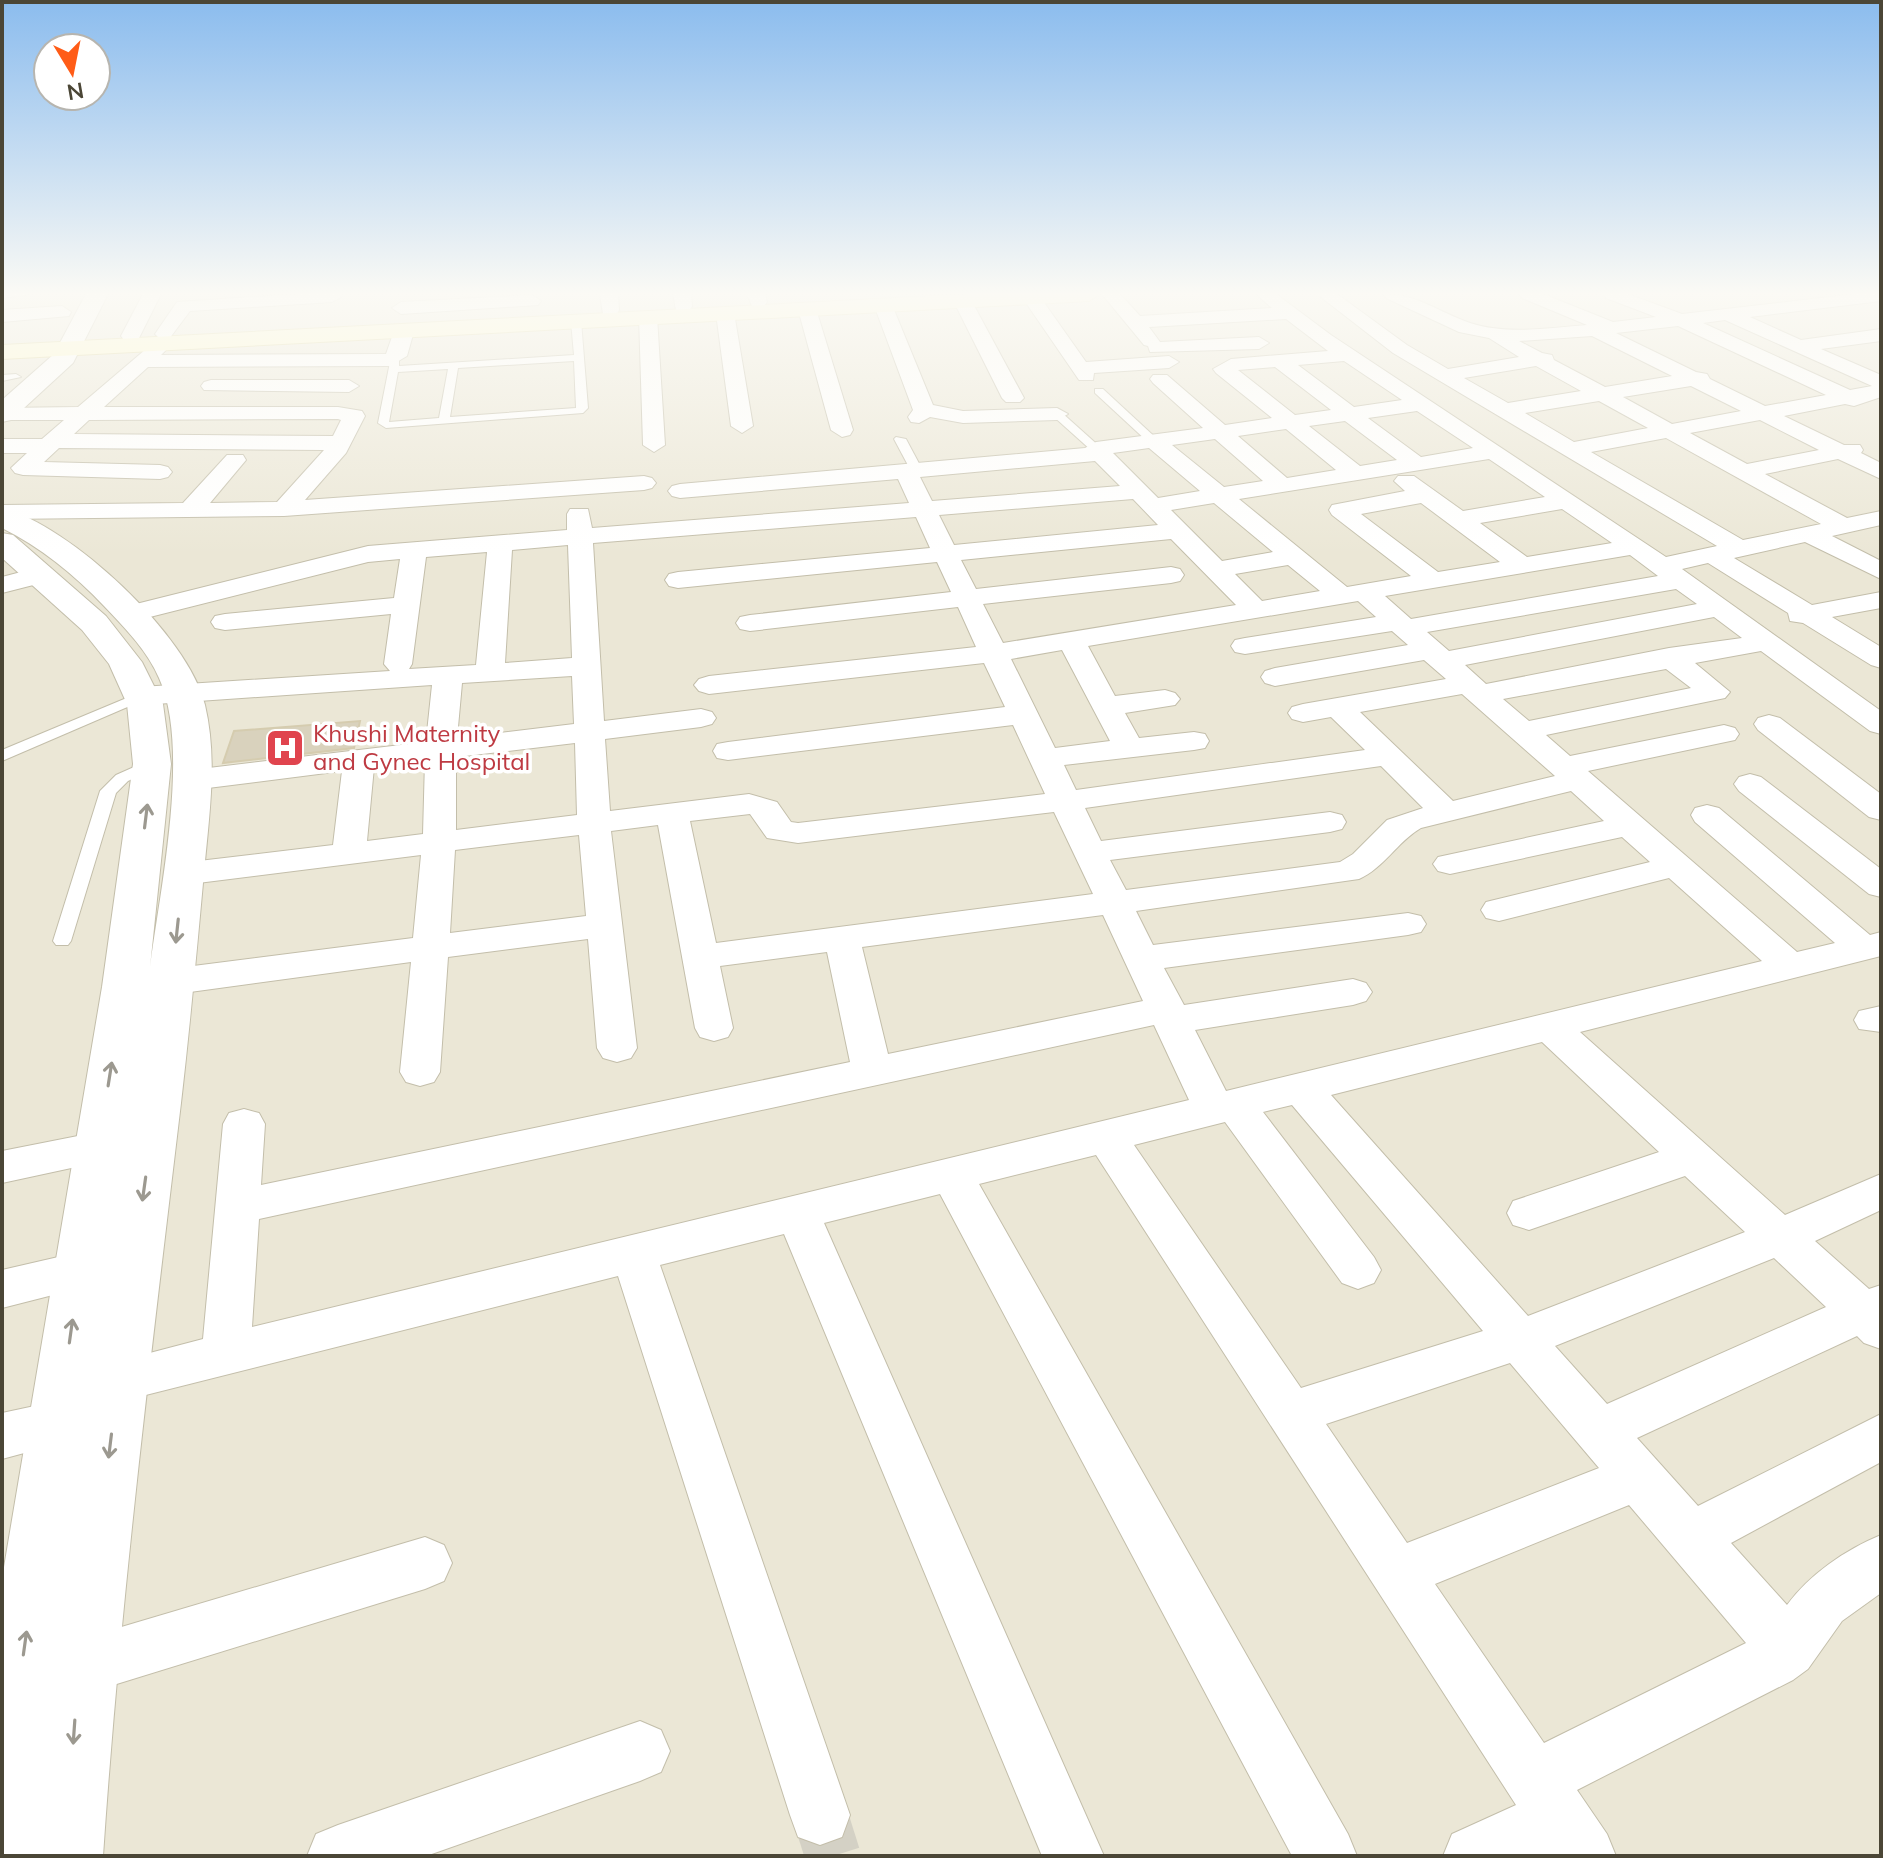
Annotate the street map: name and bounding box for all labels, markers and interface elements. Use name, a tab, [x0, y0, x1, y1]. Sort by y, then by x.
north arrow	[32, 32, 112, 112]
text: N	[65, 76, 86, 107]
place label: Khushi Maternity and Gynec Hospital	[313, 718, 530, 776]
hospital icon: Khushi Maternity and Gynec Hospital	[264, 727, 306, 769]
one-way arrow	[138, 803, 153, 830]
one-way arrow	[169, 917, 184, 943]
one-way arrow	[103, 1062, 118, 1087]
one-way arrow	[137, 1175, 152, 1201]
one-way arrow	[64, 1319, 79, 1344]
one-way arrow	[103, 1432, 118, 1459]
one-way arrow	[18, 1631, 33, 1657]
one-way arrow	[66, 1718, 81, 1745]

